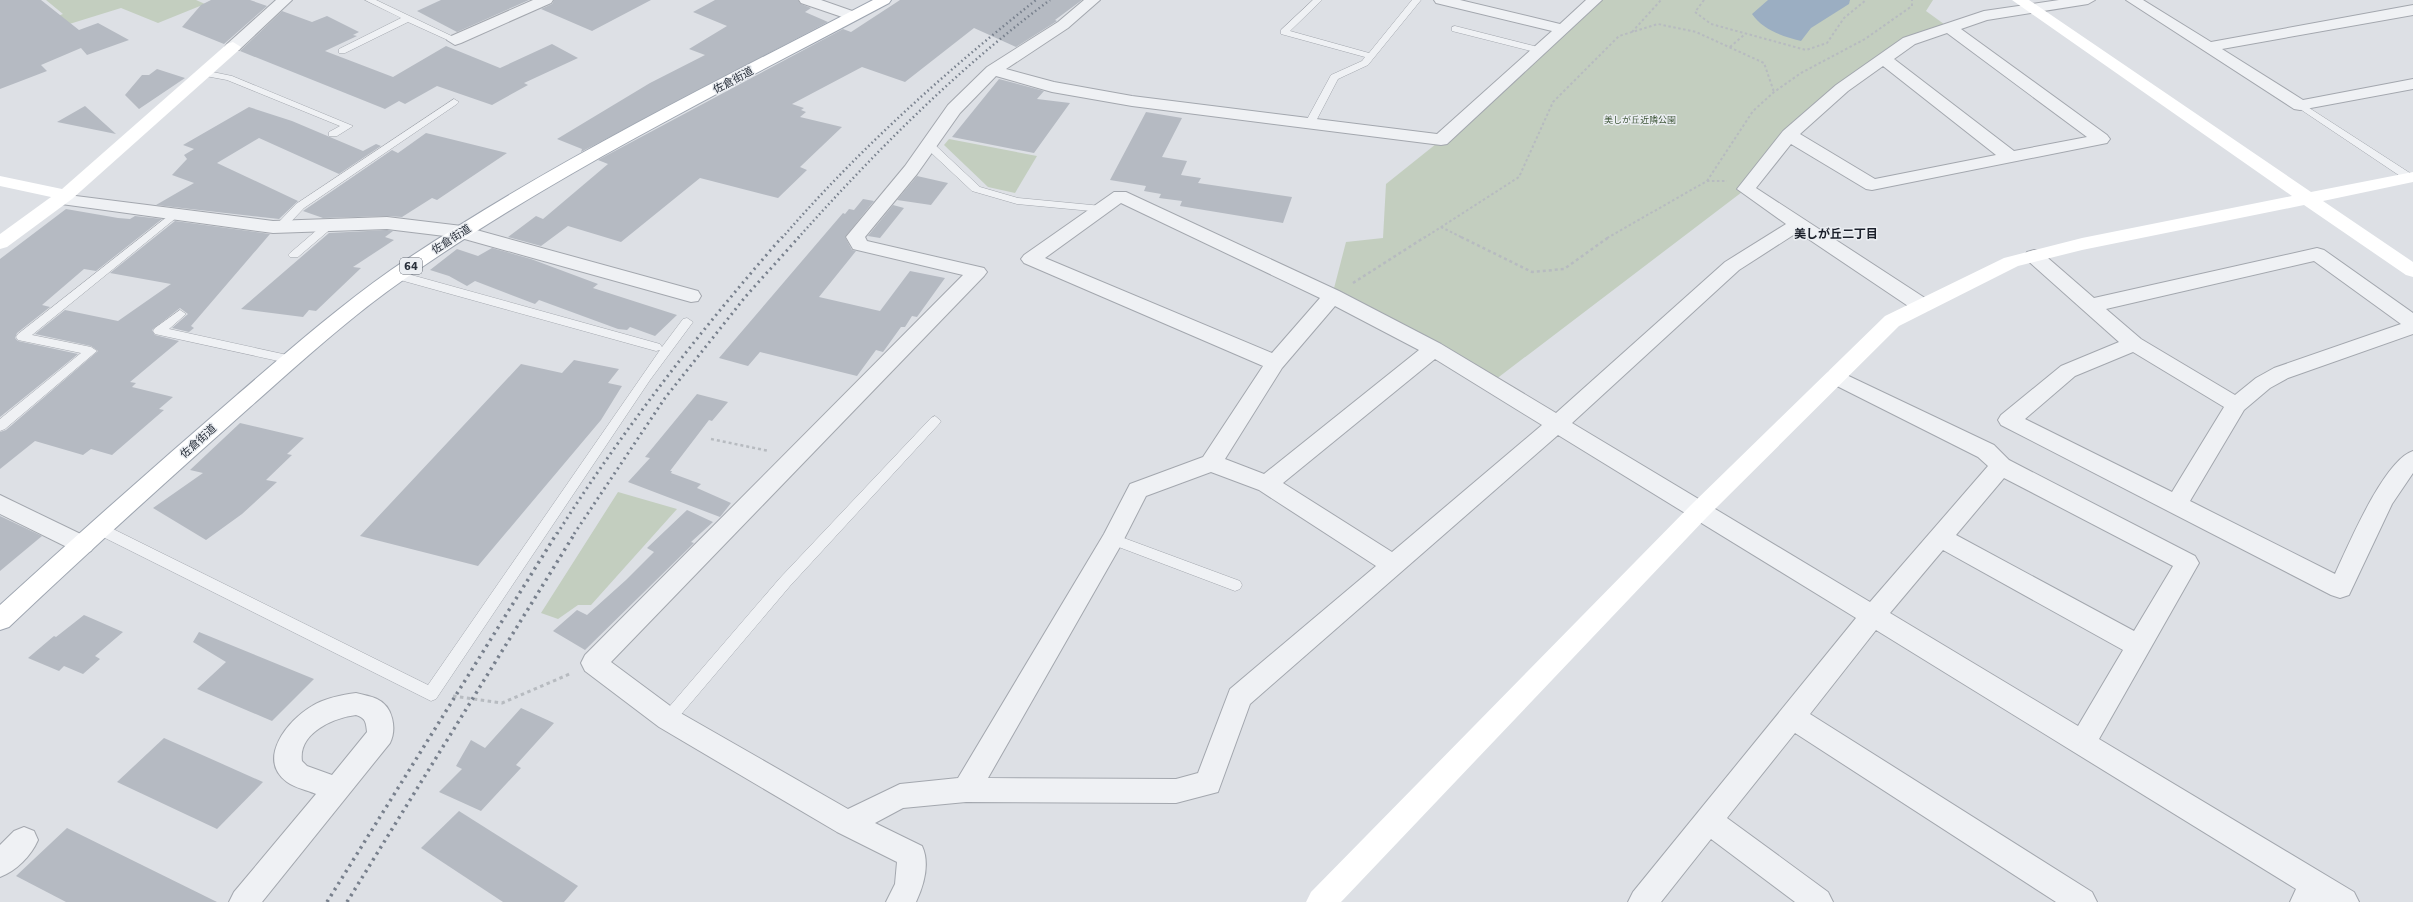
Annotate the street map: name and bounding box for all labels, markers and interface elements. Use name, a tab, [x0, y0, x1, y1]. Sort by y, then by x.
street label: 佐倉街道	[711, 64, 756, 97]
park label: 美しが丘近隣公園	[1604, 115, 1676, 125]
street label: 佐倉街道	[429, 222, 473, 257]
district label: 美しが丘二丁目	[1794, 227, 1878, 241]
road number: 64	[400, 258, 422, 274]
street label: 佐倉街道	[178, 422, 219, 461]

